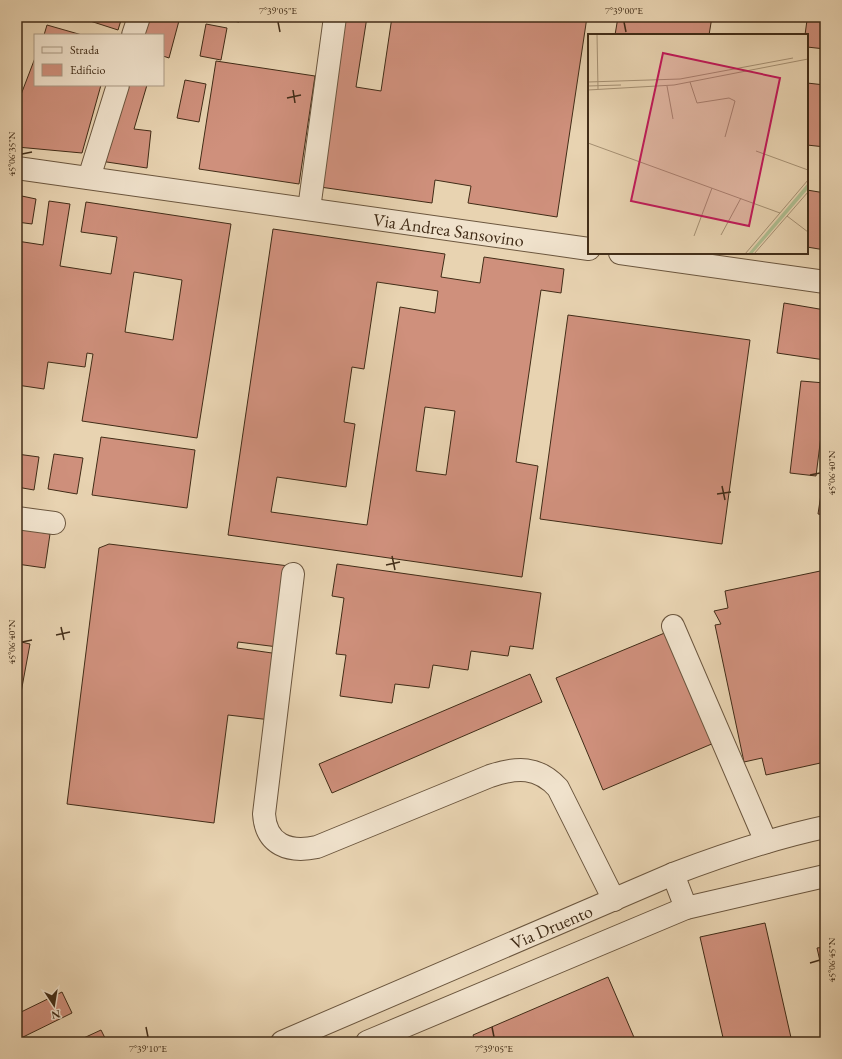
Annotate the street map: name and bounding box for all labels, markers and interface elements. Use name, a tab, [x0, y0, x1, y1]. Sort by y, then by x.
text: 7°39'05"E	[259, 4, 297, 17]
text: 7°39'00"E	[605, 4, 643, 17]
legend	[34, 34, 164, 86]
inset map	[588, 34, 808, 254]
text: Strada	[70, 42, 99, 58]
text: Edificio	[70, 62, 106, 78]
text: 45°06'35"N	[5, 131, 18, 176]
street label: Via Andrea Sansovino	[372, 207, 526, 251]
text: 45°06'40"N	[825, 450, 838, 495]
text: 45°06'40"N	[5, 619, 18, 664]
street label: Via Druento	[507, 899, 596, 954]
text: 45°06'45"N	[825, 937, 838, 982]
north arrow	[34, 985, 74, 1025]
text: N	[50, 1007, 62, 1023]
text: 7°39'10"E	[129, 1042, 167, 1055]
text: 7°39'05"E	[475, 1042, 513, 1055]

